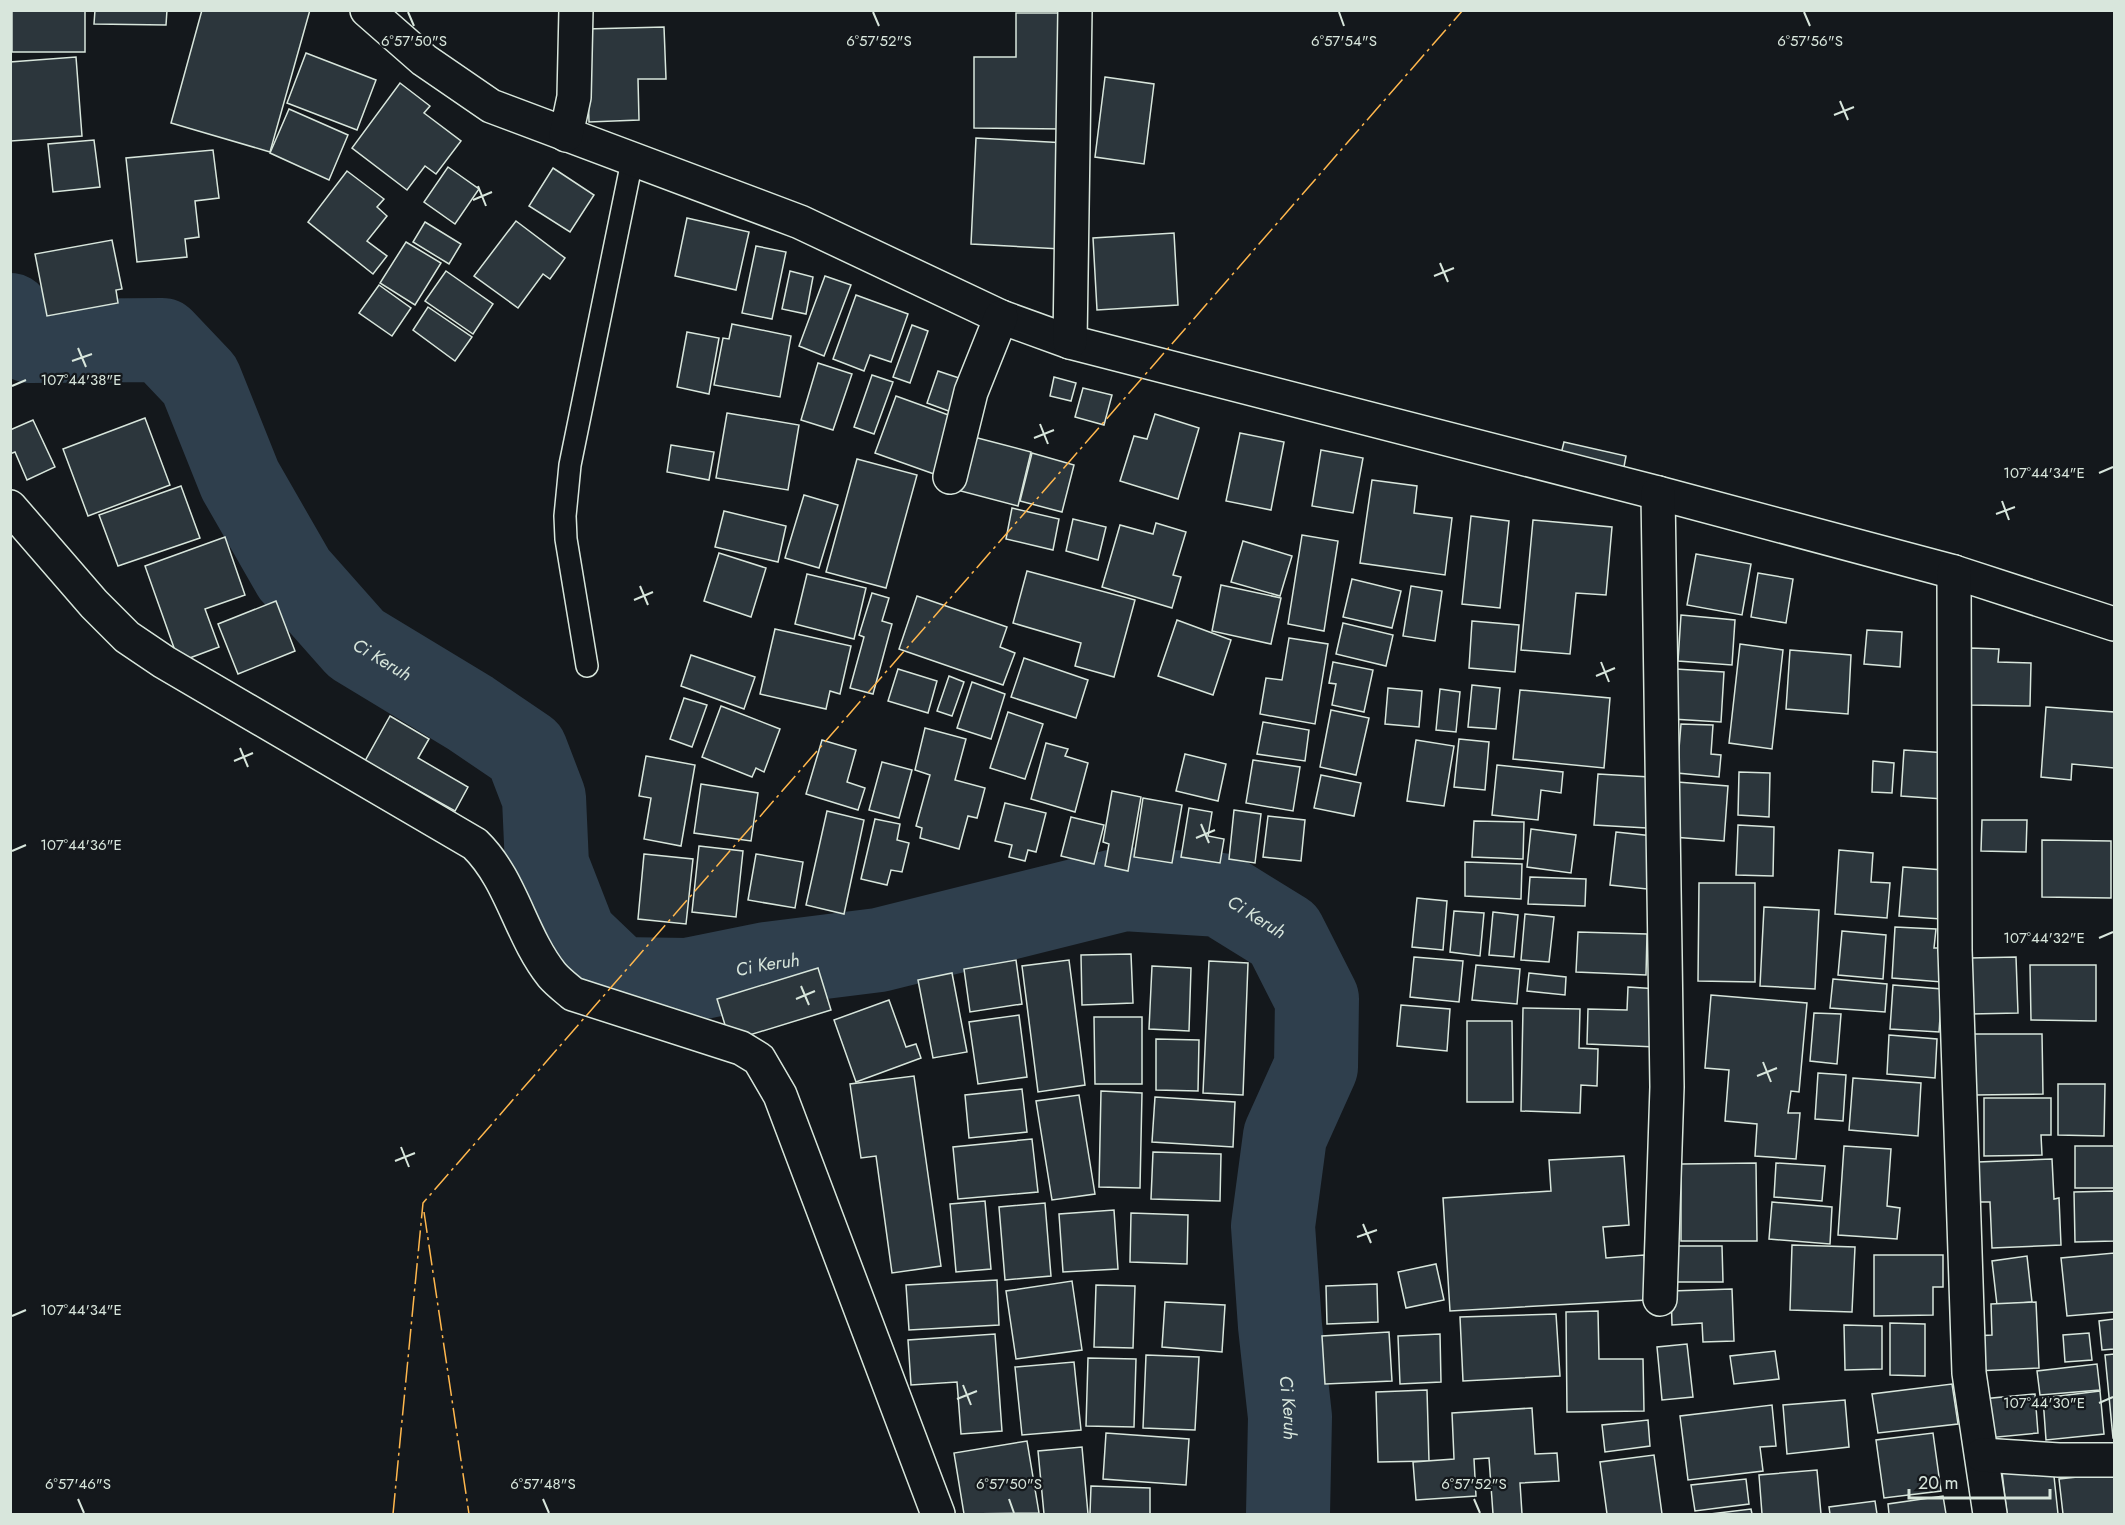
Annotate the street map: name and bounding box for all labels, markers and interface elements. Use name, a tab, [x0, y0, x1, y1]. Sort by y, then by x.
text: 6°57'50"S	[381, 30, 447, 52]
text: 6°57'52"S	[846, 30, 912, 52]
text: 6°57'54"S	[1311, 30, 1377, 52]
text: 6°57'56"S	[1777, 30, 1843, 52]
text: 107°44'38"E	[40, 369, 122, 391]
text: 107°44'34"E	[2003, 462, 2085, 484]
water label: Ci Keruh	[348, 632, 416, 688]
text: 107°44'36"E	[40, 834, 122, 856]
water label: Ci Keruh	[1222, 889, 1291, 945]
text: 107°44'32"E	[2003, 927, 2085, 949]
water label: Ci Keruh	[733, 947, 801, 983]
text: 107°44'34"E	[40, 1299, 122, 1321]
water label: Ci Keruh	[1273, 1374, 1303, 1440]
text: 107°44'30"E	[2003, 1392, 2085, 1414]
scale bar	[1909, 1462, 2050, 1500]
text: 20 m	[1918, 1470, 1958, 1496]
text: 6°57'46"S	[45, 1473, 111, 1495]
text: 6°57'48"S	[510, 1473, 576, 1495]
text: 6°57'50"S	[976, 1473, 1042, 1495]
text: 6°57'52"S	[1441, 1473, 1507, 1495]

